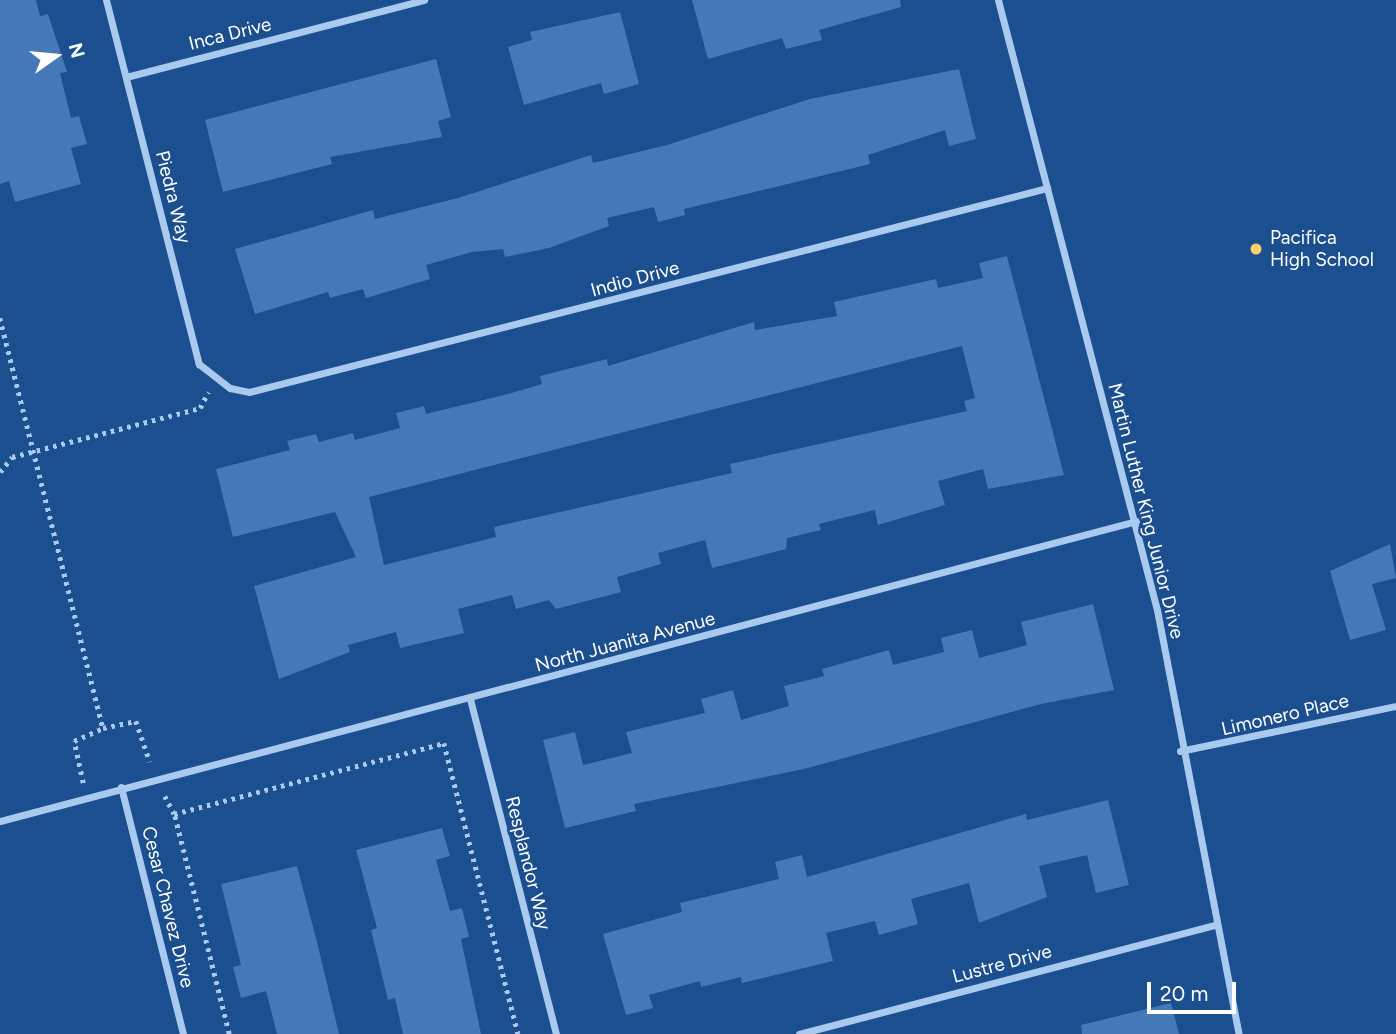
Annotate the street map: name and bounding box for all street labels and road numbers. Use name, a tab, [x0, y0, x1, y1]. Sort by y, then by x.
street label: Inca Drive	[186, 13, 274, 55]
street label: Piedra Way	[150, 148, 196, 246]
street label: Indio Drive	[588, 256, 682, 302]
street label: Martin Luther King Junior Drive	[1103, 381, 1189, 641]
street label: North Juanita Avenue	[532, 607, 718, 677]
street label: Limonero Place	[1219, 689, 1351, 741]
street label: Resplandor Way	[500, 794, 556, 932]
street label: Cesar Chavez Drive	[137, 824, 199, 990]
street label: Lustre Drive	[950, 940, 1054, 988]

